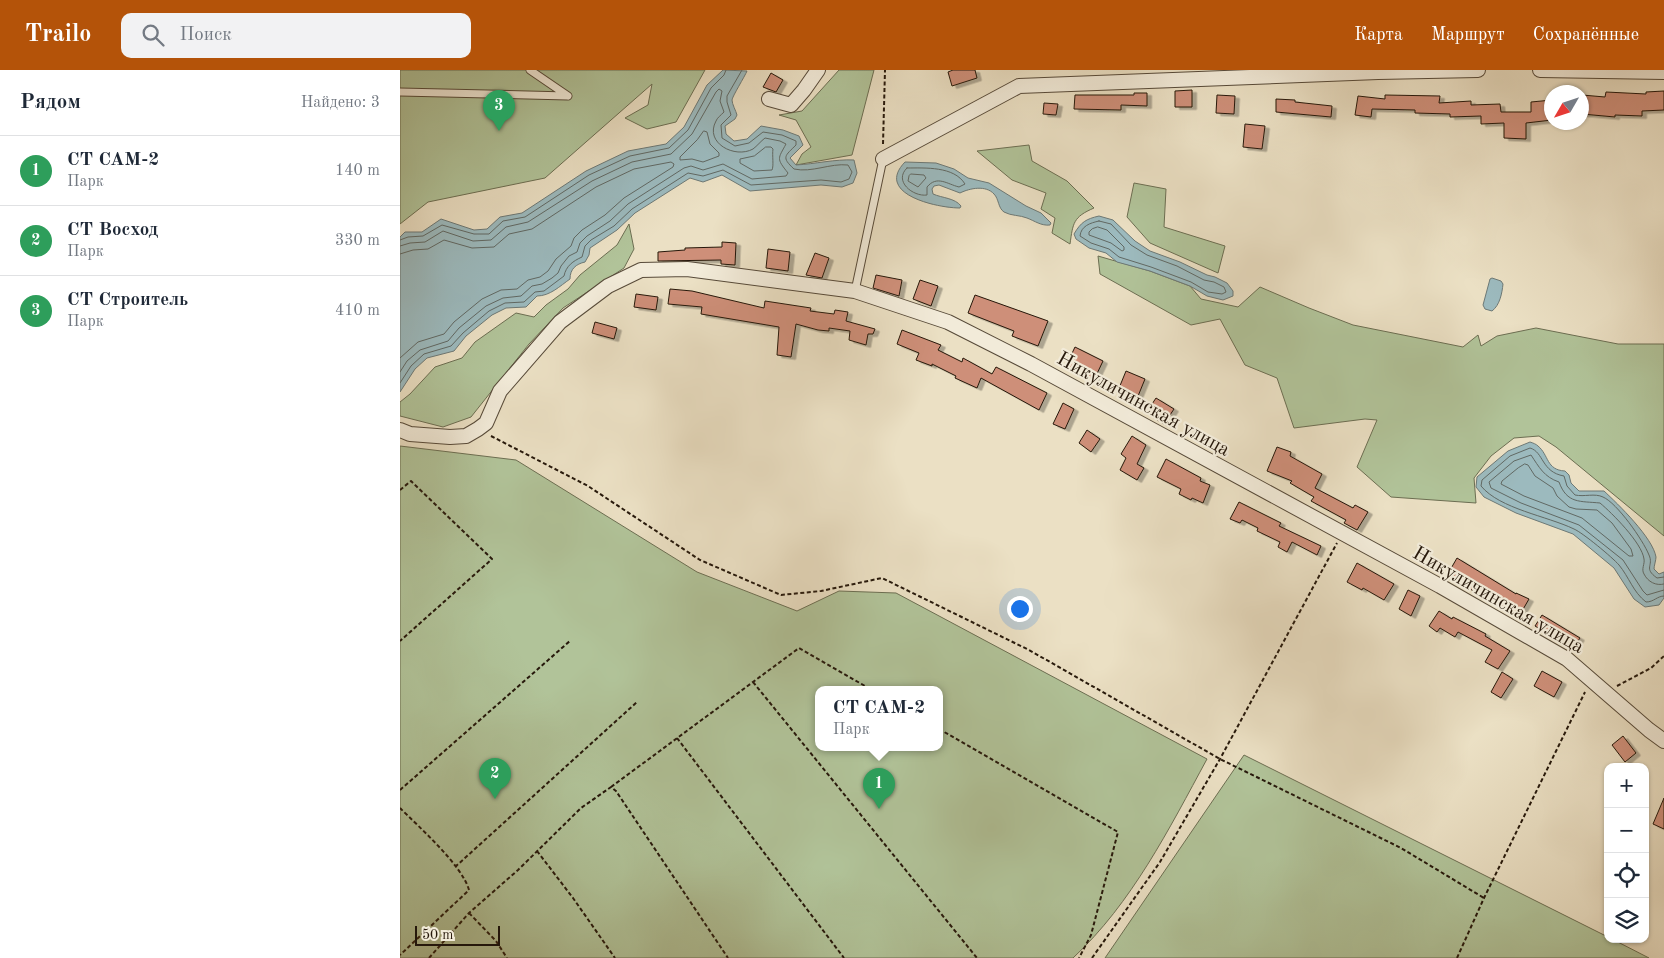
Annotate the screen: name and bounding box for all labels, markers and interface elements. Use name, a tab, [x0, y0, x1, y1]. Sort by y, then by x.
search box	[121, 13, 471, 58]
icon: search	[139, 21, 167, 49]
text: Trailo	[25, 23, 91, 47]
text: Поиск	[179, 26, 232, 45]
text: Карта	[1354, 26, 1403, 44]
text: Маршрут	[1431, 26, 1505, 44]
text: Сохранённые	[1533, 26, 1639, 44]
north arrow	[1544, 85, 1589, 130]
pin: 3	[483, 90, 515, 131]
text: Рядом	[20, 92, 81, 113]
text: Найдено: 3	[301, 95, 380, 111]
text: СТ САМ-2	[67, 151, 159, 170]
text: 1	[31, 163, 41, 179]
text: 140 m	[335, 163, 380, 179]
text: Парк	[67, 174, 104, 190]
text: СТ Восход	[67, 221, 158, 240]
text: 2	[31, 233, 41, 249]
text: 330 m	[335, 233, 380, 249]
text: Парк	[67, 244, 104, 260]
text: СТ Строитель	[67, 291, 188, 310]
text: 3	[31, 303, 41, 319]
text: 410 m	[335, 303, 380, 319]
text: Парк	[67, 314, 104, 330]
street label: Никуличинская улица	[1053, 349, 1233, 461]
street label: Никуличинская улица	[1409, 543, 1587, 658]
your location	[1007, 596, 1033, 622]
popup	[815, 686, 943, 751]
text: СТ САМ-2	[833, 699, 925, 718]
text: Парк	[833, 722, 870, 738]
pin: 2	[479, 758, 511, 799]
map controls	[1604, 763, 1649, 943]
button: +	[1604, 763, 1649, 808]
pin: 1	[863, 768, 895, 809]
button: −	[1604, 808, 1649, 853]
button: locate	[1604, 853, 1649, 898]
button: layers	[1604, 898, 1649, 943]
scale bar	[415, 923, 500, 946]
text: 50 m	[422, 928, 453, 942]

